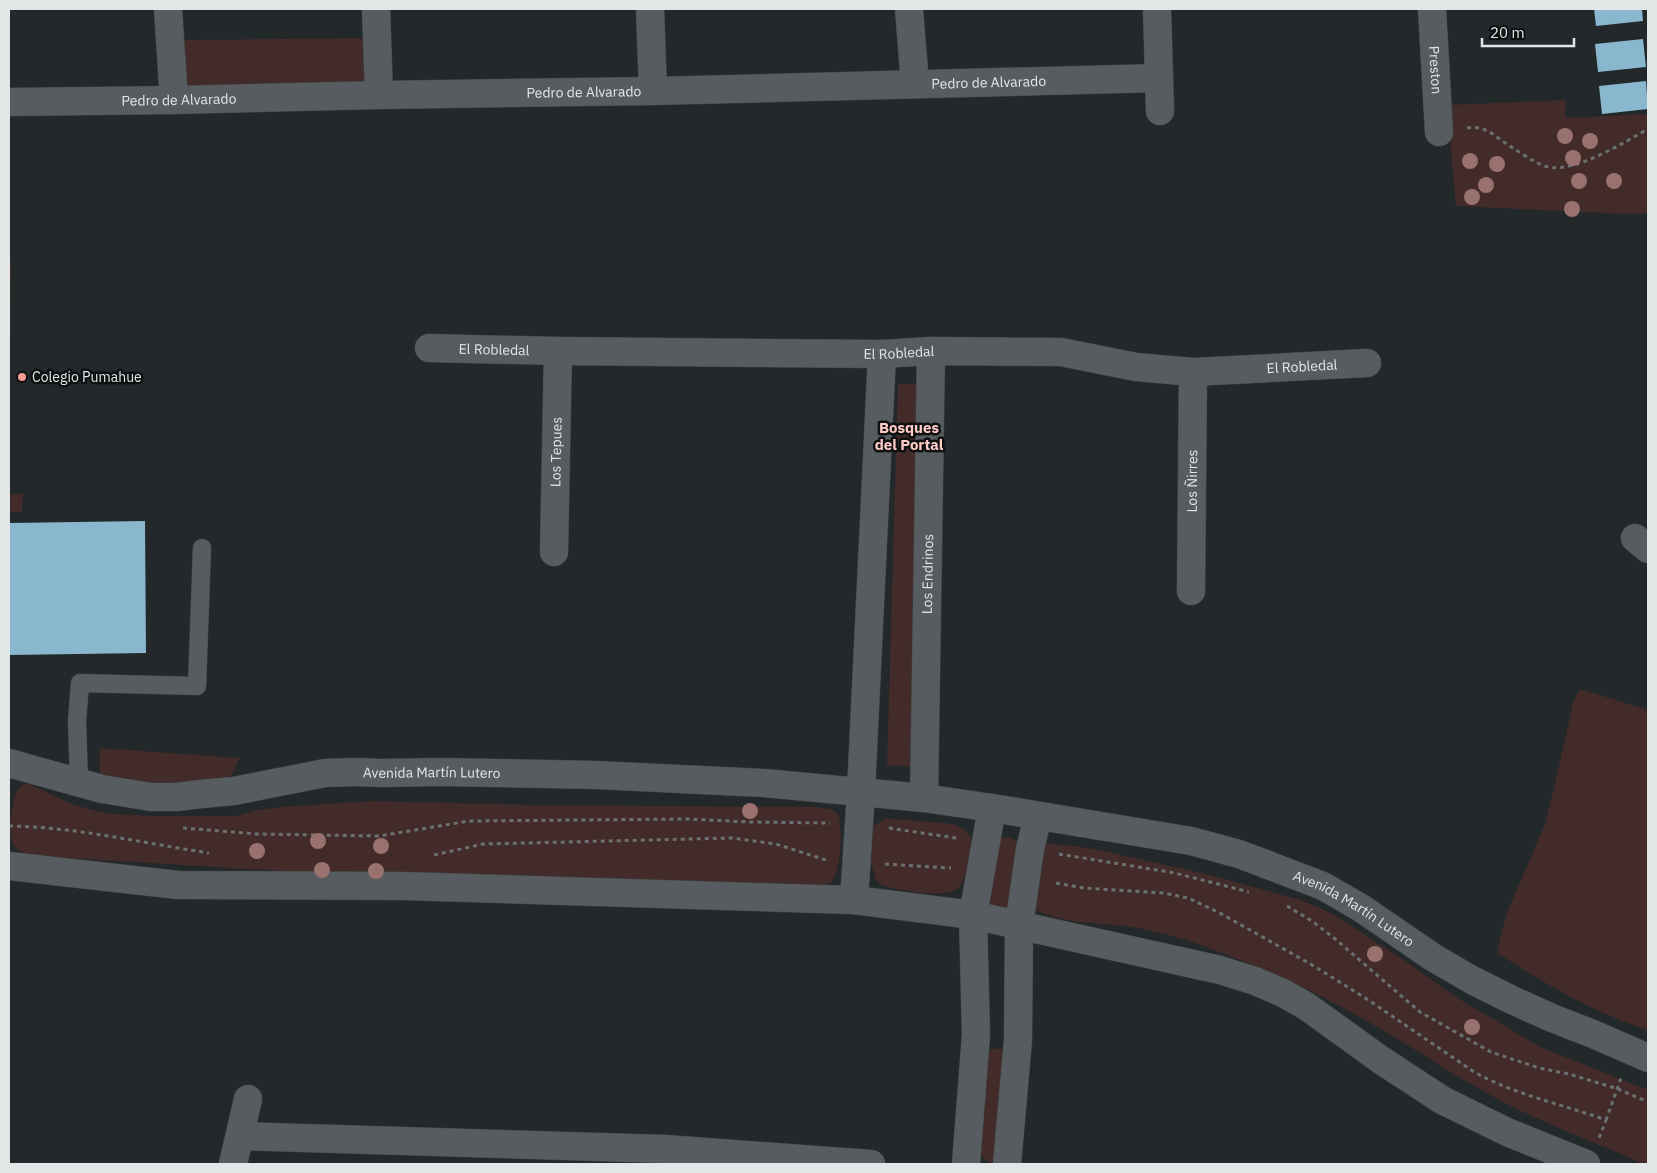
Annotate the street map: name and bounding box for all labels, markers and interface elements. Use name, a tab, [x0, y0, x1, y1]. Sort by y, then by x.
scale bar	[1482, 15, 1574, 47]
text: 20 m	[1490, 23, 1525, 42]
street label: Preston	[1425, 45, 1446, 95]
street label: Pedro de Alvarado	[931, 72, 1047, 93]
street label: Pedro de Alvarado	[526, 82, 642, 102]
street label: Pedro de Alvarado	[121, 89, 237, 110]
street label: El Robledal	[458, 340, 530, 359]
street label: El Robledal	[863, 342, 935, 363]
street label: El Robledal	[1266, 356, 1338, 377]
place label: Colegio Pumahue	[32, 368, 142, 386]
marker: Colegio Pumahue	[16, 371, 28, 383]
street label: Los Tepues	[546, 417, 566, 487]
district label: Bosques del Portal	[875, 418, 944, 454]
street label: Los Ñirres	[1183, 449, 1201, 513]
street label: Los Endrinos	[918, 534, 937, 614]
street label: Avenida Martín Lutero	[363, 763, 501, 782]
street label: Avenida Martín Lutero	[1291, 867, 1418, 951]

